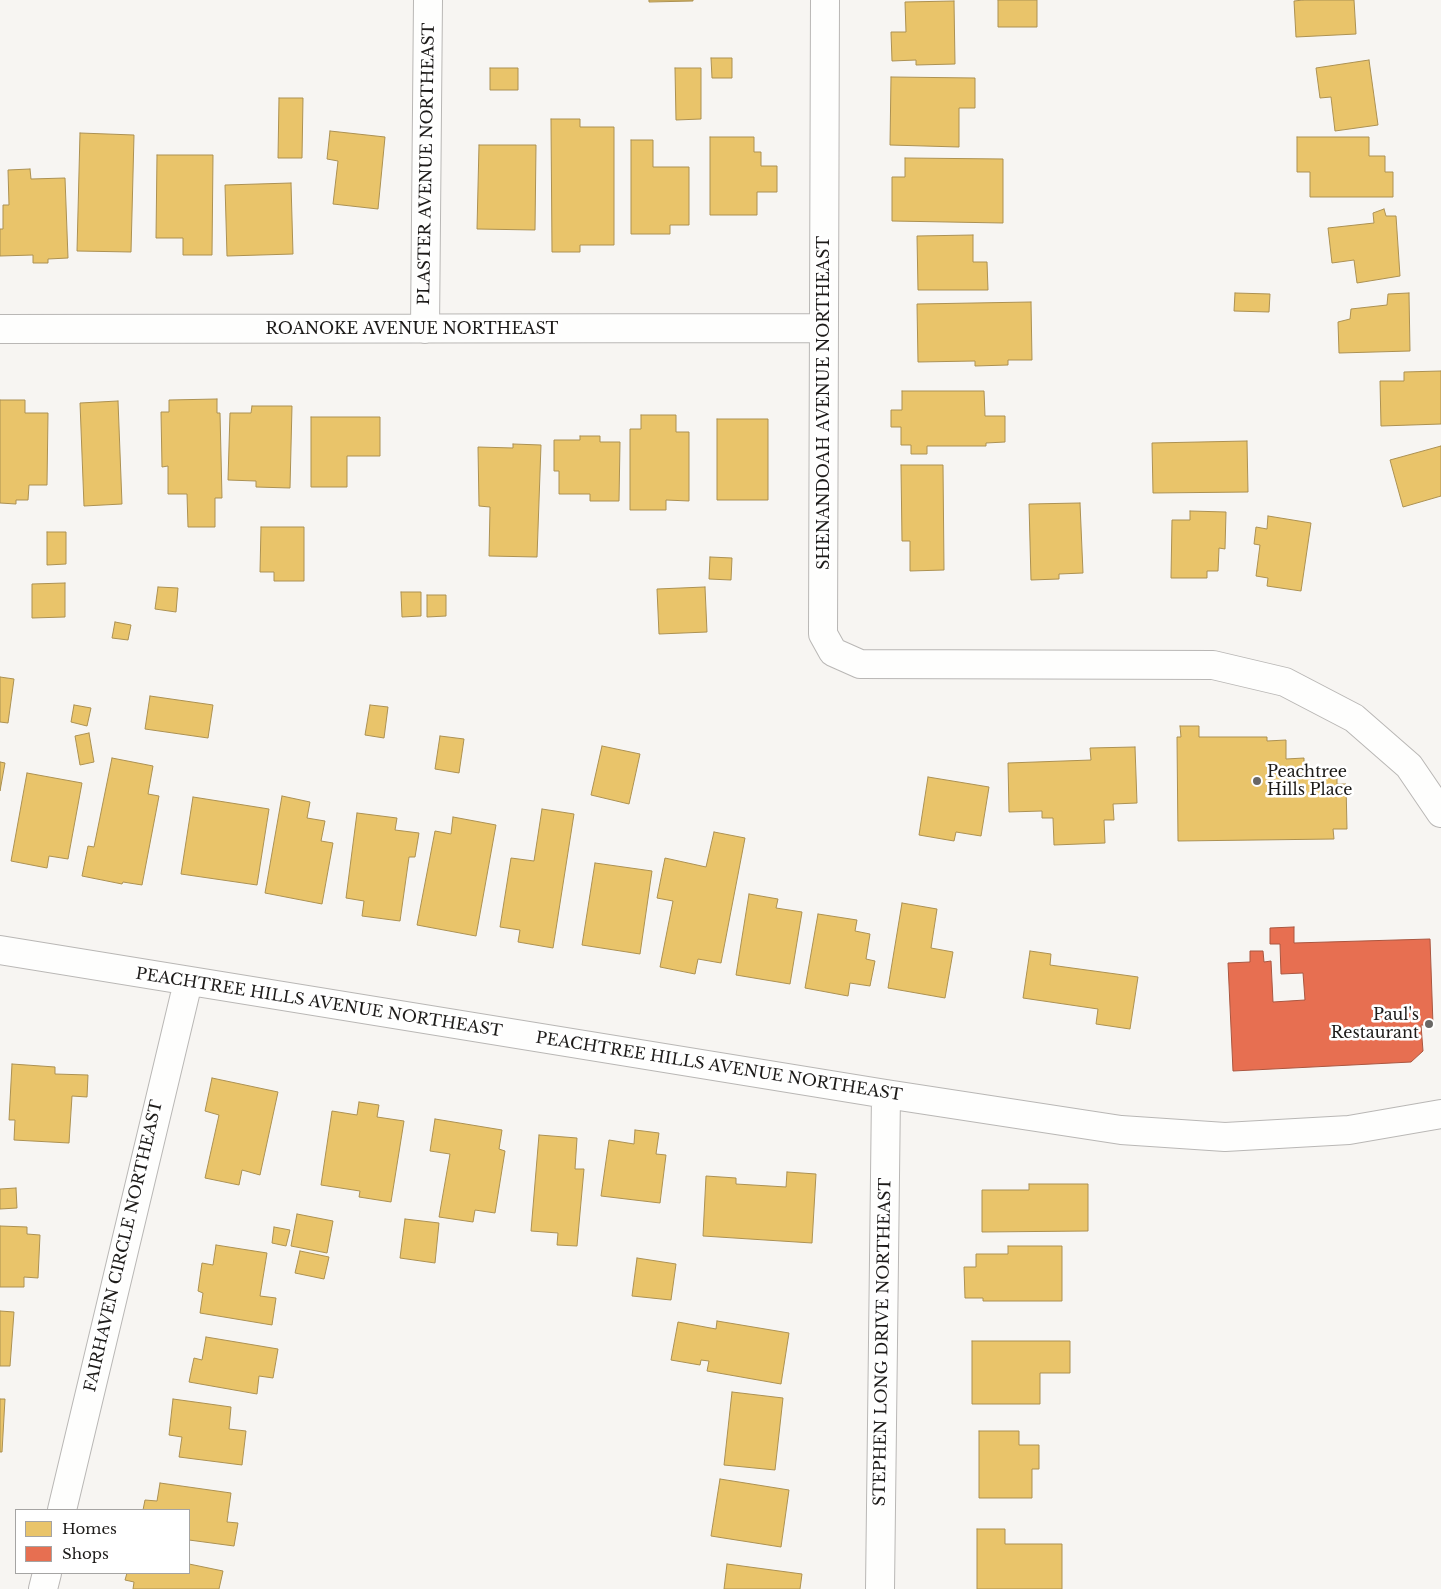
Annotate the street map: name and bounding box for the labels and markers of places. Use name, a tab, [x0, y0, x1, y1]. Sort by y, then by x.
place label: Peachtree Hills Place	[1267, 762, 1352, 800]
marker: Peachtree Hills Place	[1251, 775, 1263, 787]
place label: Paul's Restaurant	[1331, 1005, 1419, 1043]
marker: Paul's Restaurant	[1423, 1018, 1435, 1030]

